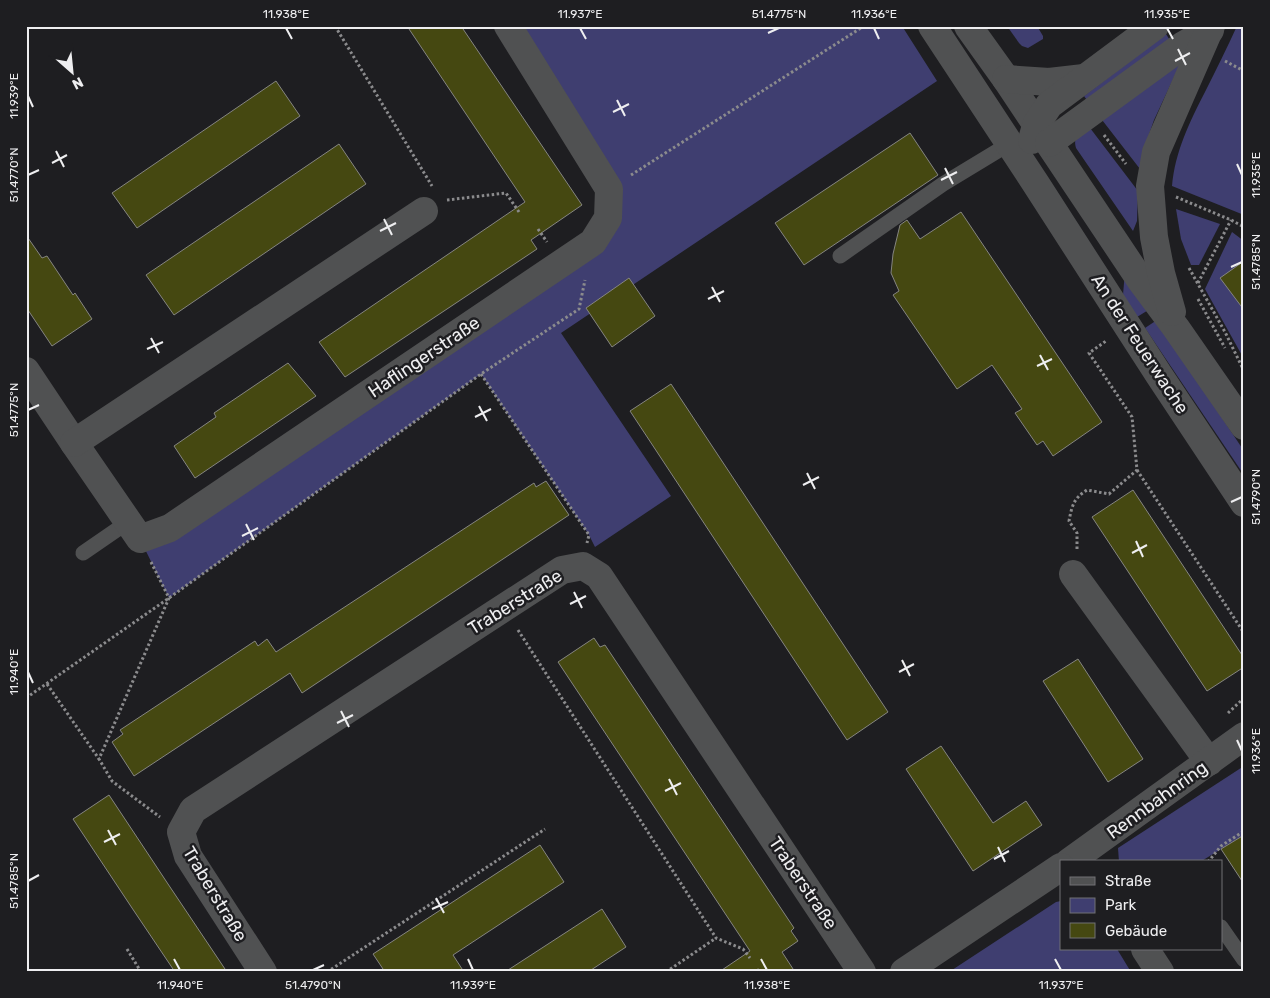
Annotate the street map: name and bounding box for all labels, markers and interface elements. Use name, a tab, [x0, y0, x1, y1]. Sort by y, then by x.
text: 11.938°E	[263, 7, 309, 21]
text: 11.937°E	[558, 7, 602, 21]
text: 51.4775°N	[752, 7, 806, 21]
text: 11.936°E	[851, 7, 897, 21]
text: 11.935°E	[1144, 7, 1190, 21]
north arrow	[48, 48, 98, 98]
text: 11.939°E	[7, 73, 21, 119]
text: N	[69, 73, 86, 93]
text: 51.4770°N	[7, 147, 21, 203]
text: 11.935°E	[1249, 152, 1263, 198]
text: 51.4785°N	[1249, 234, 1263, 290]
street label: An der Feuerwache	[1087, 270, 1193, 418]
street label: Haflingerstraße	[364, 312, 484, 402]
text: 51.4775°N	[7, 383, 21, 437]
text: 51.4790°N	[1249, 469, 1263, 525]
street label: Traberstraße	[464, 564, 566, 640]
text: 11.940°E	[7, 649, 21, 695]
text: 11.936°E	[1249, 728, 1263, 774]
street label: Rennbahnring	[1102, 756, 1212, 844]
street label: Traberstraße	[764, 833, 842, 933]
street label: Traberstraße	[178, 843, 252, 945]
text: 51.4785°N	[7, 853, 21, 909]
legend	[1060, 860, 1222, 950]
text: Straße	[1105, 872, 1151, 890]
text: Park	[1105, 896, 1136, 914]
text: Gebäude	[1105, 922, 1167, 940]
text: 11.940°E	[157, 978, 203, 992]
text: 51.4790°N	[285, 978, 341, 992]
text: 11.939°E	[450, 978, 496, 992]
text: 11.938°E	[744, 978, 790, 992]
text: 11.937°E	[1039, 978, 1083, 992]

